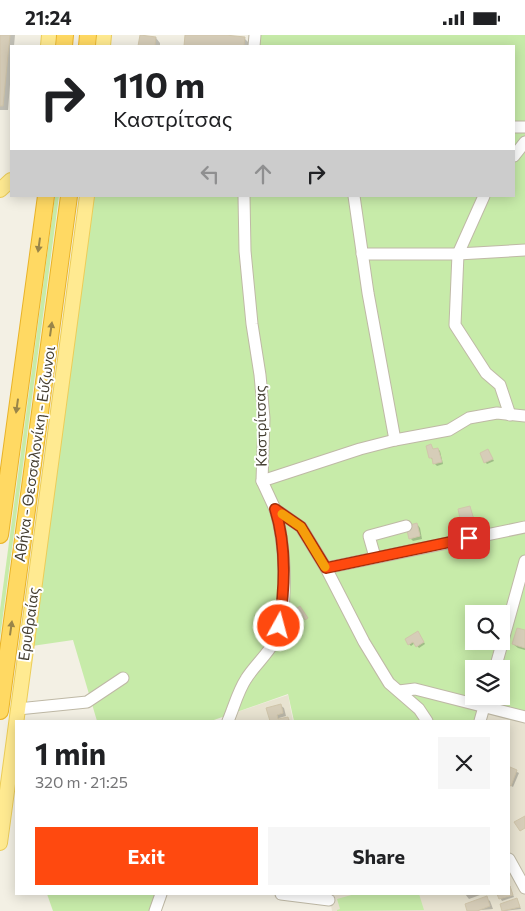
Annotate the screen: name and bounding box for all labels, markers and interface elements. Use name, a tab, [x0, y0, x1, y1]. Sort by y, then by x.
text: 21:24	[25, 6, 72, 29]
text: 110 m	[113, 62, 205, 105]
icon: right	[30, 65, 95, 130]
text: Καστρίτσας	[113, 105, 233, 132]
icon: left	[196, 160, 224, 188]
icon: ahead	[249, 160, 277, 188]
icon: right	[302, 160, 330, 188]
one-way arrow	[35, 237, 43, 253]
one-way arrow	[48, 320, 56, 336]
street label: Αθήνα - Θεσσαλονίκη - Εύζωνοι	[10, 344, 58, 563]
street label: Καστρίτσας	[250, 385, 270, 467]
one-way arrow	[13, 398, 21, 414]
pin	[448, 517, 490, 559]
icon: arrive	[455, 524, 483, 552]
street label: Ερυθραίας	[14, 586, 42, 662]
position arrow	[252, 599, 304, 651]
map controls	[465, 605, 510, 705]
button: search	[465, 605, 510, 650]
one-way arrow	[7, 620, 15, 636]
button: layers	[465, 660, 510, 705]
text: 1 min	[35, 734, 106, 771]
button: close	[438, 737, 490, 789]
text: 320 m · 21:25	[35, 772, 128, 791]
button: Exit	[35, 827, 258, 885]
button: Share	[268, 827, 490, 885]

